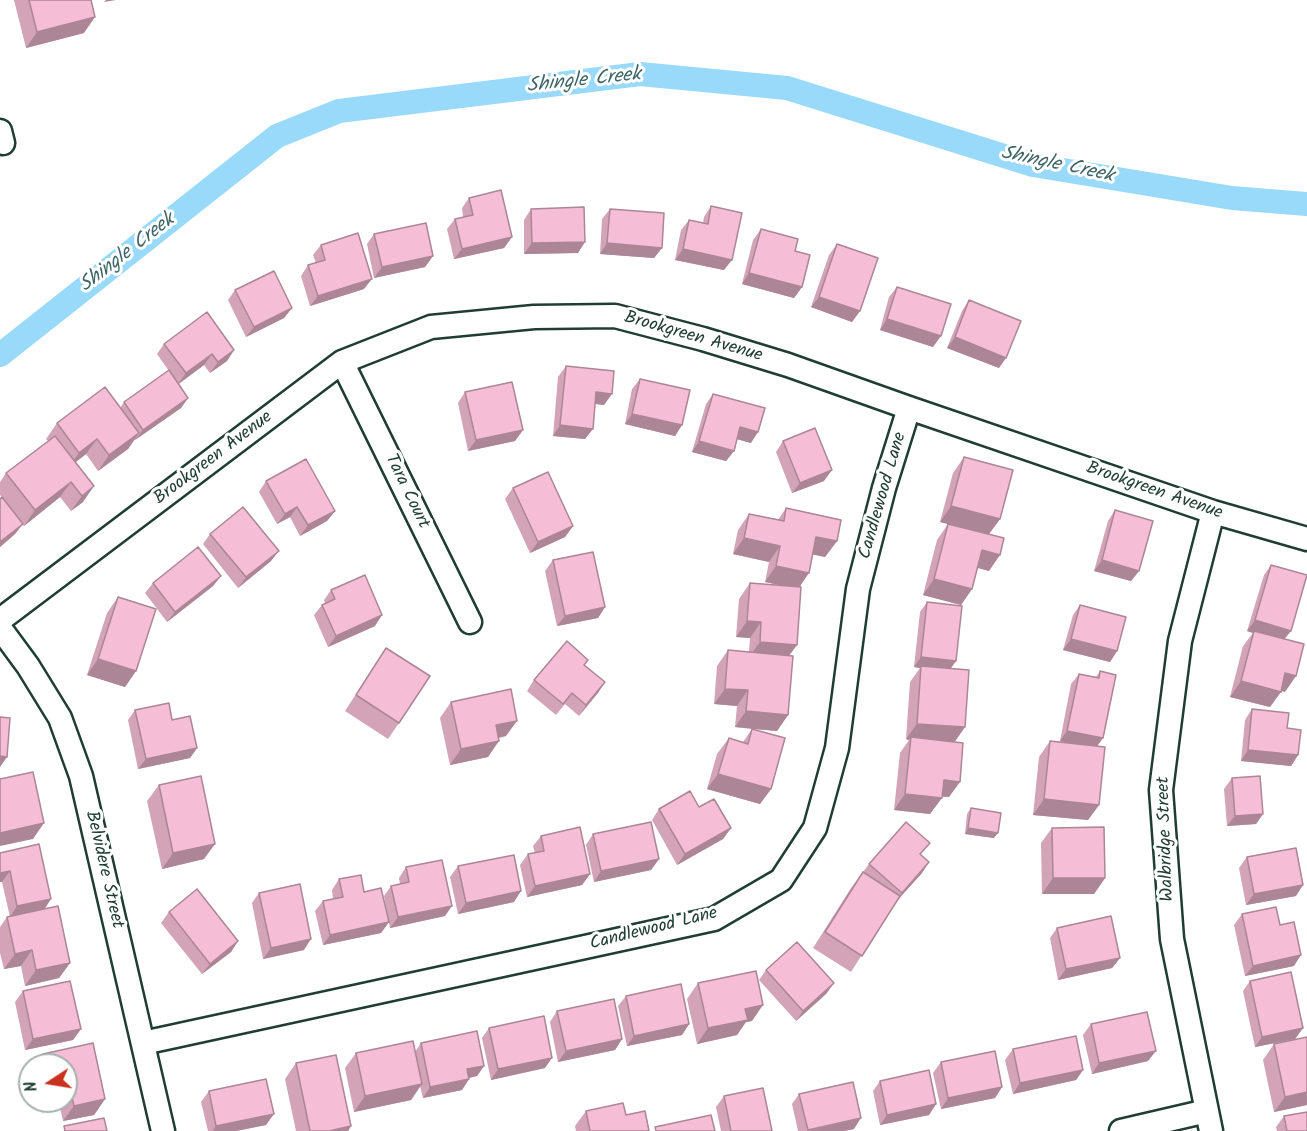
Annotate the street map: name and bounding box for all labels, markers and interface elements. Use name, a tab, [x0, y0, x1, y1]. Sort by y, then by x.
water label: Shingle Creek	[526, 64, 642, 100]
water label: Shingle Creek	[999, 142, 1115, 190]
water label: Shingle Creek	[76, 209, 180, 299]
street label: Brookgreen Avenue	[621, 308, 765, 368]
street label: Brookgreen Avenue	[151, 407, 277, 511]
street label: Candlewood Lane	[856, 430, 912, 562]
street label: Tara Court	[379, 451, 433, 533]
street label: Brookgreen Avenue	[1083, 459, 1225, 525]
street label: Walbridge Street	[1154, 776, 1180, 902]
street label: Belvidere Street	[79, 809, 127, 931]
street label: Candlewood Lane	[588, 904, 720, 956]
north arrow	[18, 1053, 78, 1113]
text: N	[19, 1079, 45, 1094]

